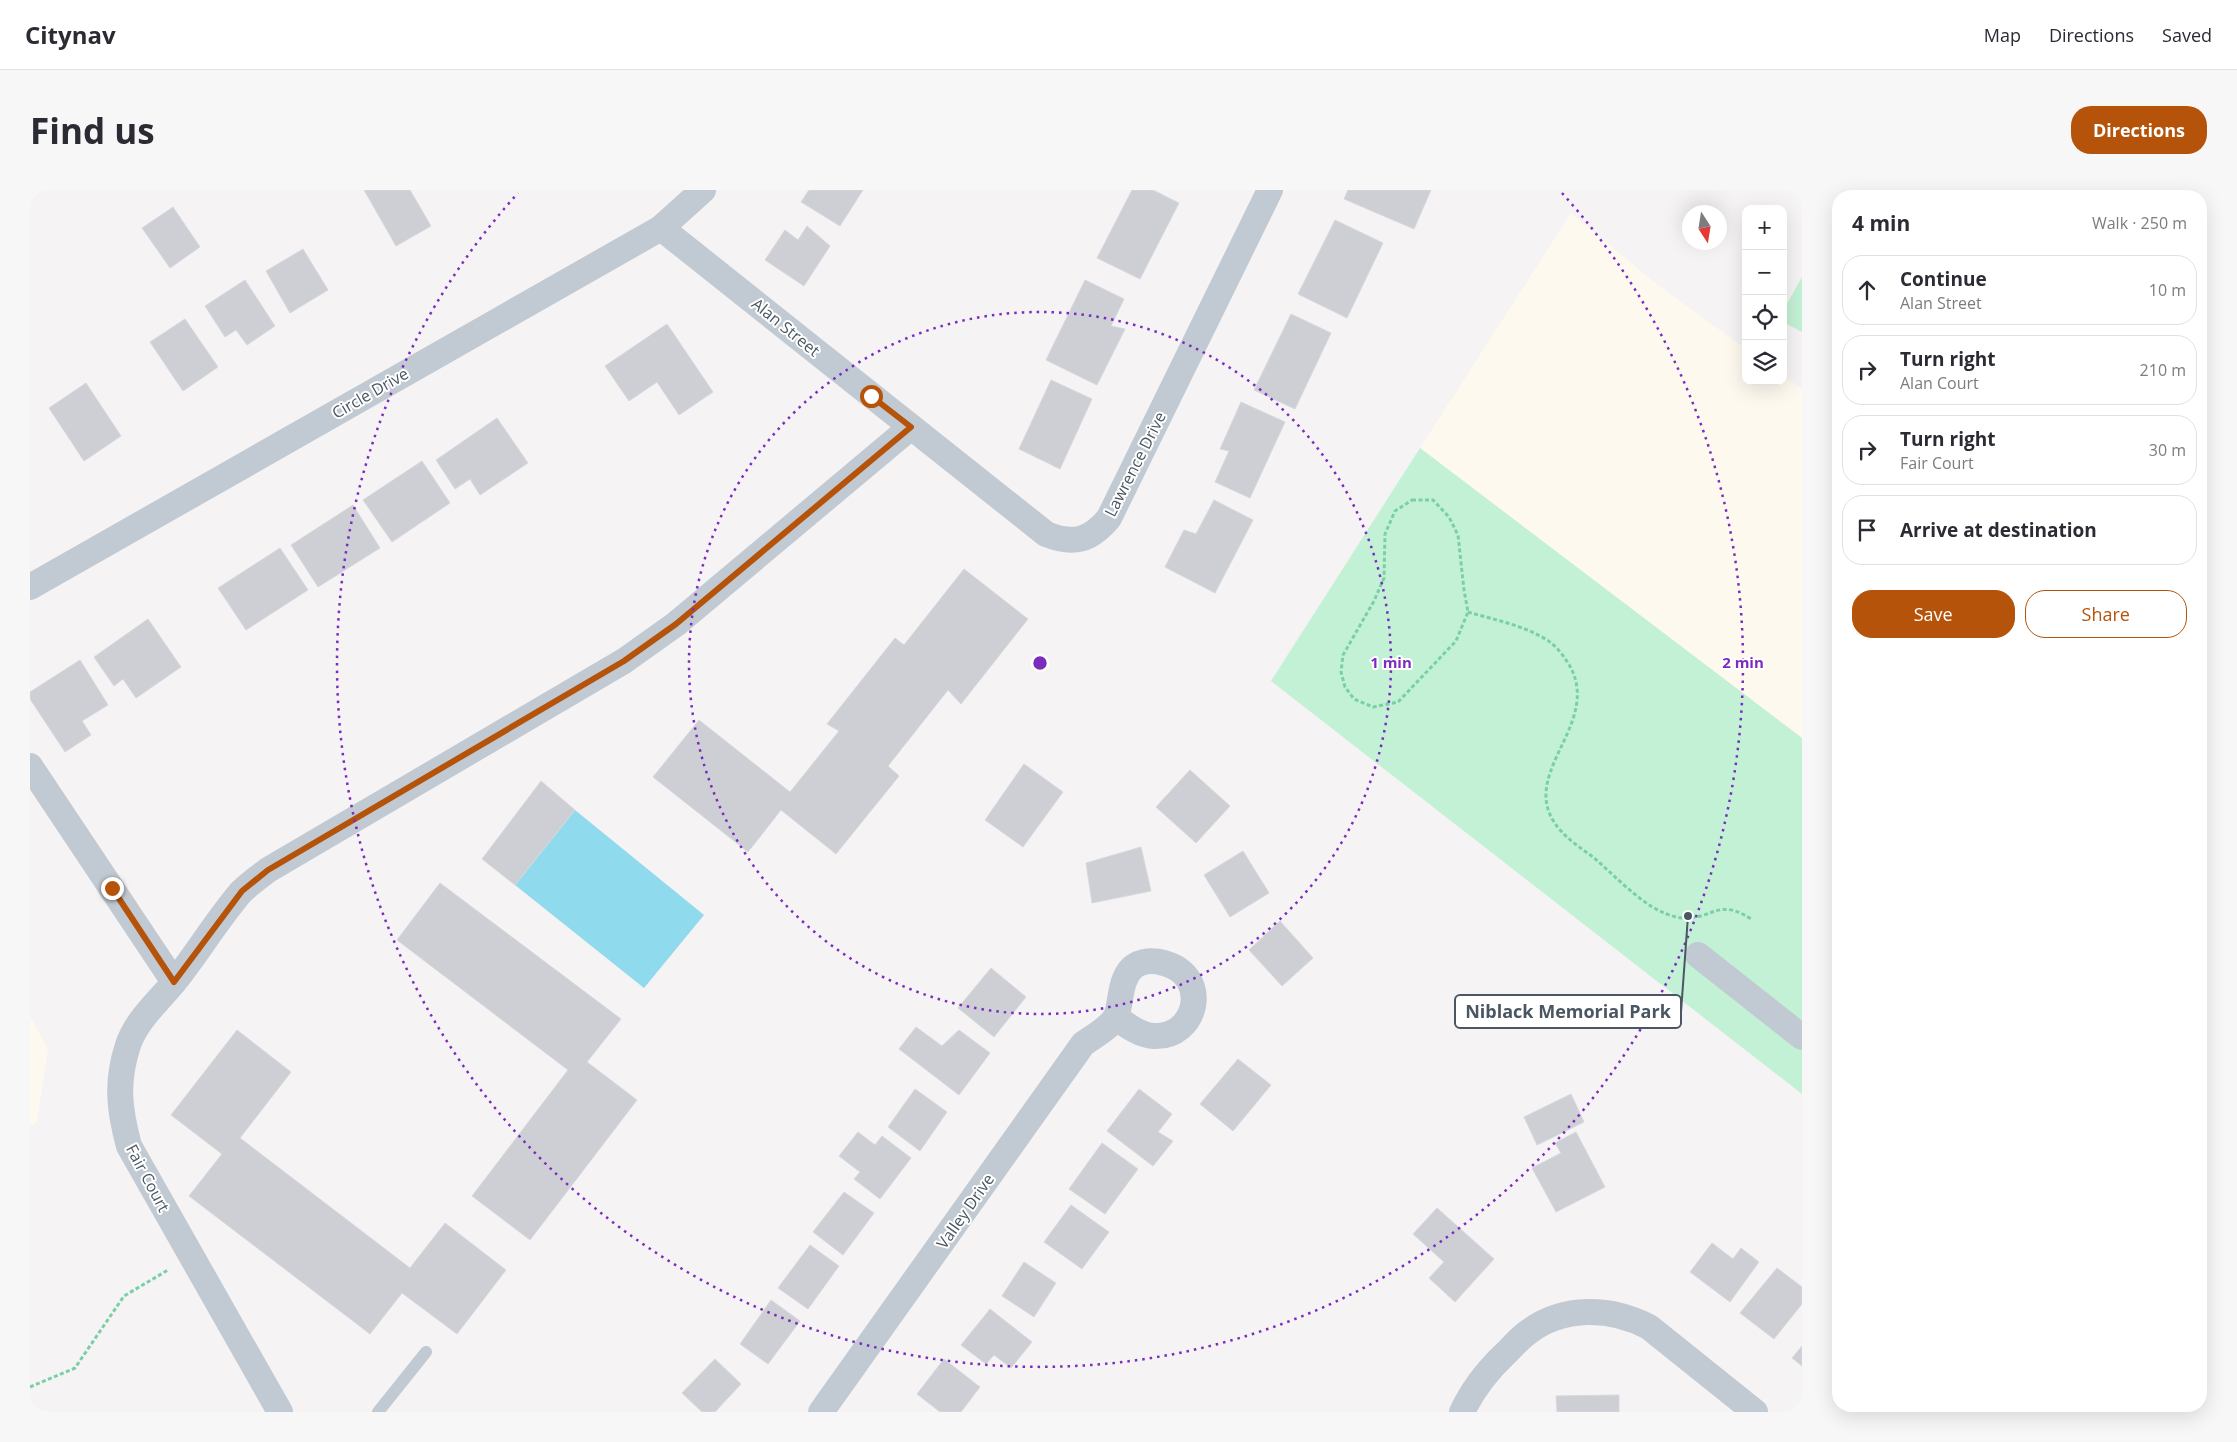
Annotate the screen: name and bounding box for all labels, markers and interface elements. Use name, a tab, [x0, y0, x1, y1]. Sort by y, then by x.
text: Citynav	[25, 18, 116, 51]
text: Map	[1984, 23, 2021, 47]
text: Directions	[2049, 23, 2134, 47]
text: Saved	[2162, 23, 2212, 47]
button: Directions	[2071, 106, 2207, 154]
text: Find us	[30, 107, 155, 154]
north arrow	[1682, 205, 1727, 250]
map controls	[1742, 205, 1787, 385]
button: +	[1742, 205, 1787, 250]
text: 4 min	[1852, 209, 1910, 237]
text: Walk · 250 m	[2092, 212, 2187, 234]
button: −	[1742, 250, 1787, 295]
text: Continue	[1900, 266, 1987, 292]
icon: ahead	[1853, 276, 1881, 304]
text: 10 m	[2149, 279, 2186, 301]
text: Alan Street	[1900, 292, 1982, 314]
street label: Alan Street	[747, 293, 825, 361]
button: locate	[1742, 295, 1787, 340]
button: layers	[1742, 340, 1787, 385]
text: Turn right	[1900, 346, 1995, 372]
icon: right	[1853, 356, 1881, 384]
text: 210 m	[2140, 359, 2186, 381]
street label: Circle Drive	[328, 362, 412, 424]
text: Alan Court	[1900, 372, 1979, 394]
route start	[860, 385, 883, 408]
street label: Lawrence Drive	[1099, 408, 1171, 520]
text: Turn right	[1900, 426, 1995, 452]
icon: right	[1853, 436, 1881, 464]
text: 30 m	[2149, 439, 2186, 461]
text: Fair Court	[1900, 452, 1974, 474]
icon: arrive	[1853, 516, 1881, 544]
text: Arrive at destination	[1900, 517, 2097, 543]
button: Save	[1852, 590, 2015, 638]
button: Share	[2025, 590, 2187, 638]
text: 1 min	[1370, 652, 1412, 672]
text: 2 min	[1722, 652, 1764, 672]
centre of rings	[1031, 654, 1049, 672]
route end	[101, 877, 124, 900]
callout: Niblack Memorial Park	[1455, 995, 1681, 1028]
text: Niblack Memorial Park	[1465, 999, 1672, 1023]
street label: Fair Court	[121, 1140, 175, 1216]
street label: Valley Drive	[931, 1169, 999, 1253]

